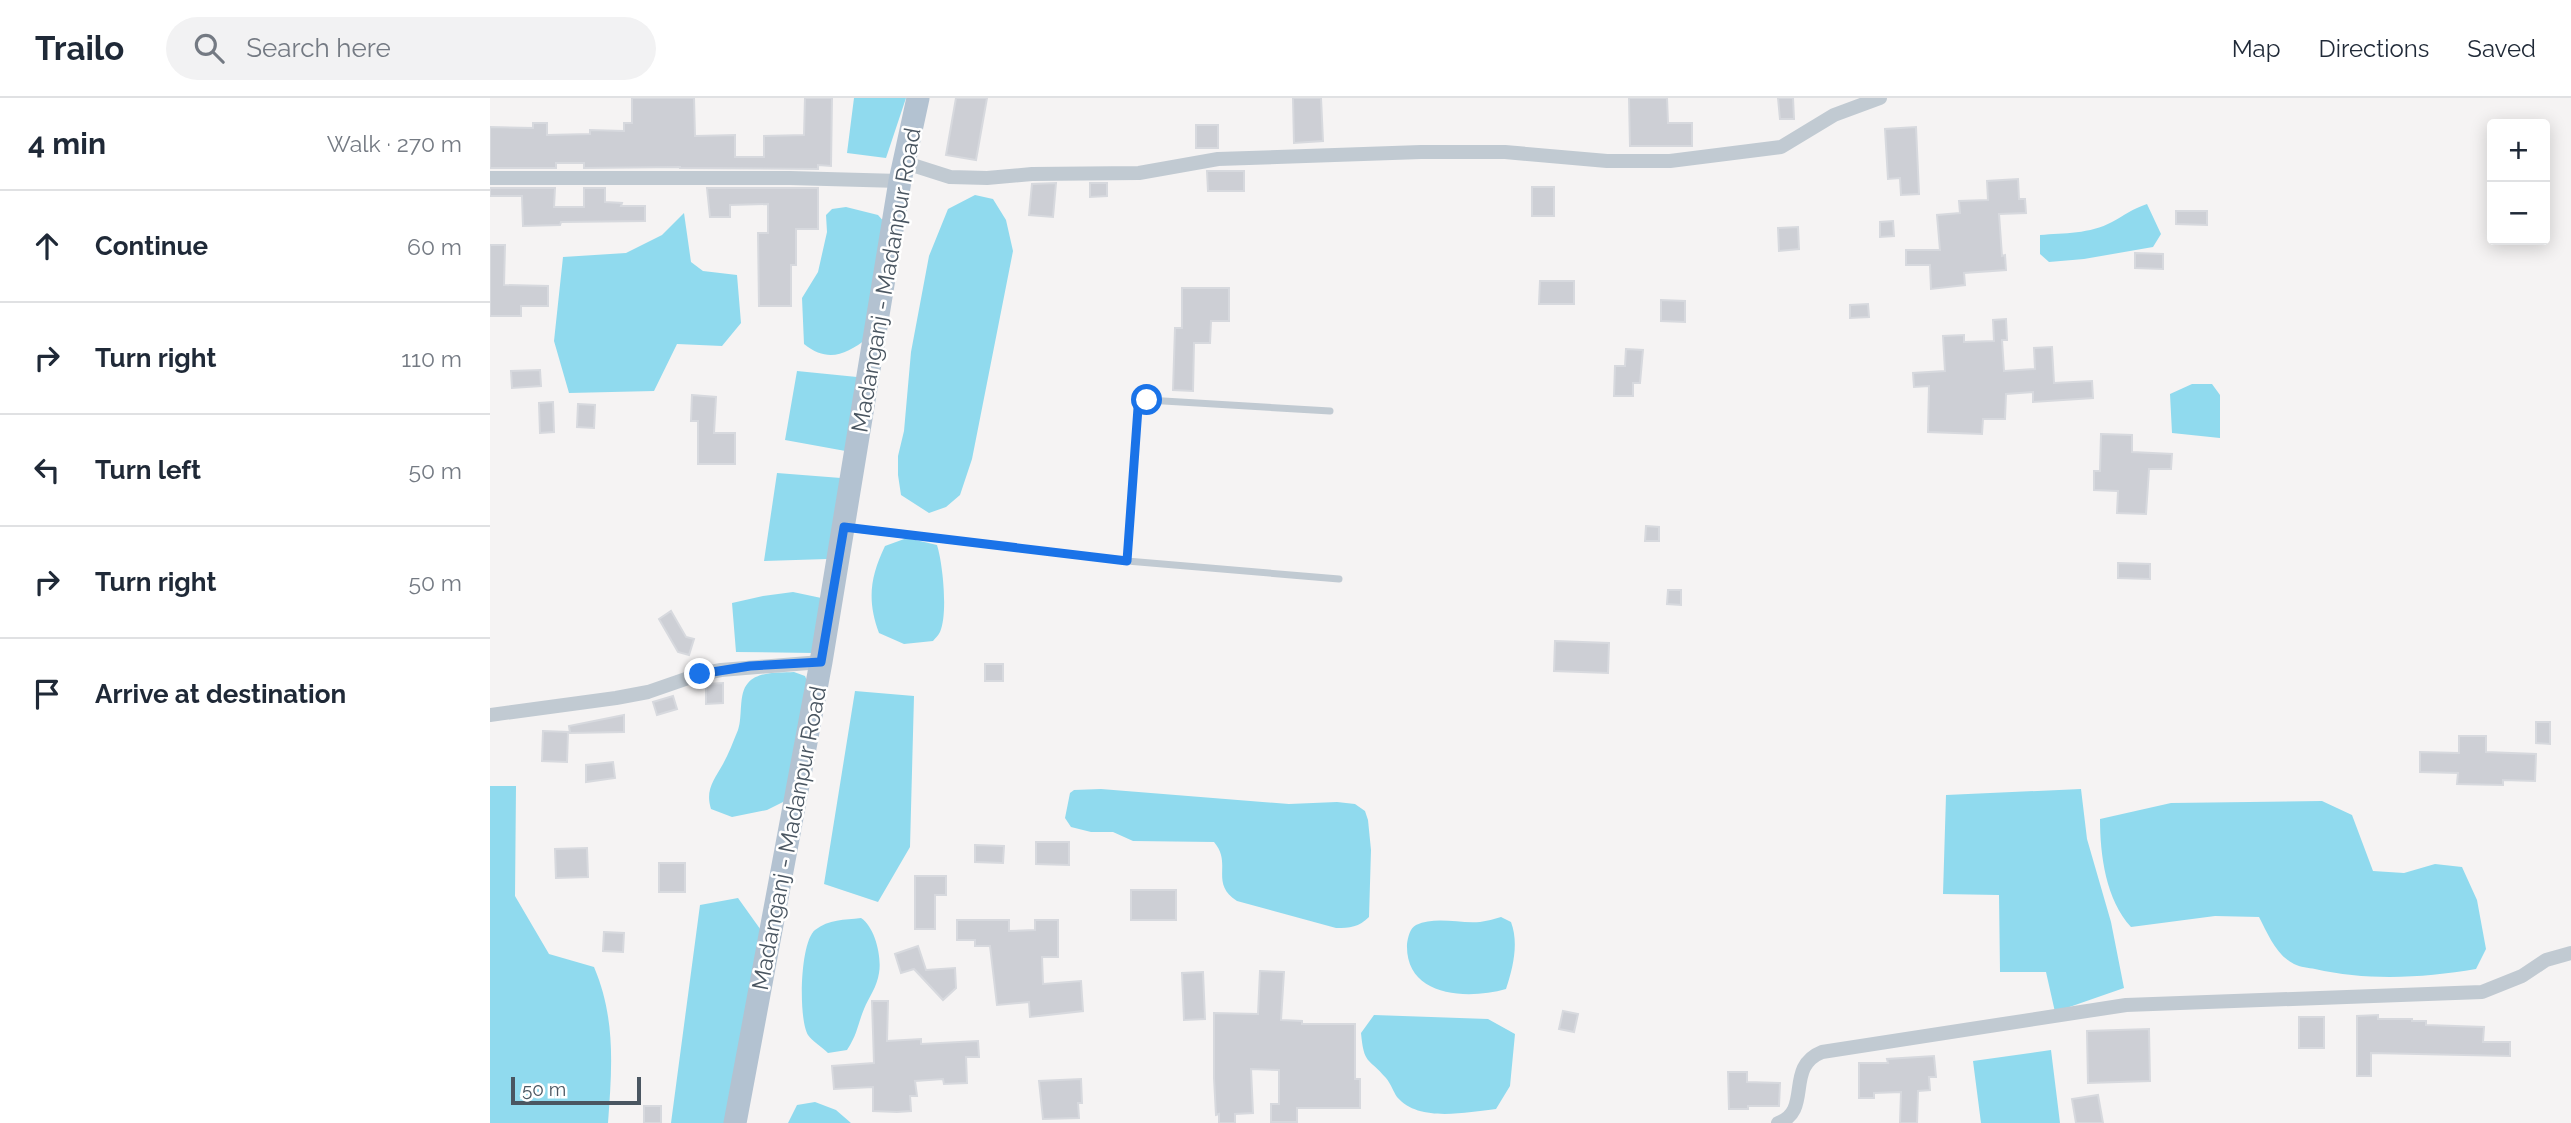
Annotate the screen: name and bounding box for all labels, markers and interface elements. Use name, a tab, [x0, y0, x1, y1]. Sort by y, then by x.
search box	[166, 17, 656, 80]
text: Trailo	[35, 29, 124, 68]
icon: search	[190, 29, 228, 67]
text: Search here	[246, 33, 391, 63]
text: Map	[2232, 34, 2281, 63]
text: Directions	[2319, 34, 2429, 63]
text: Saved	[2467, 34, 2536, 63]
map controls	[2487, 119, 2550, 245]
button: +	[2487, 119, 2550, 182]
street label: Madanganj - Madanpur Road	[845, 125, 926, 434]
text: 4 min	[28, 126, 106, 161]
text: Walk · 270 m	[327, 130, 462, 157]
button: −	[2487, 182, 2550, 245]
icon: ahead	[28, 227, 66, 265]
text: Continue	[95, 231, 208, 261]
text: 60 m	[407, 233, 462, 260]
icon: right	[28, 339, 66, 377]
text: Turn right	[95, 343, 216, 373]
text: 110 m	[401, 345, 462, 372]
route start	[1131, 384, 1162, 415]
icon: left	[28, 451, 66, 489]
text: Turn left	[95, 455, 201, 485]
text: 50 m	[408, 457, 462, 484]
icon: right	[28, 563, 66, 601]
text: Turn right	[95, 567, 216, 597]
text: 50 m	[408, 569, 462, 596]
route end	[684, 658, 715, 689]
icon: arrive	[28, 675, 66, 713]
text: Arrive at destination	[95, 679, 346, 709]
street label: Madanganj - Madanpur Road	[746, 684, 831, 992]
scale bar	[511, 1074, 640, 1106]
text: 50 m	[522, 1078, 566, 1100]

